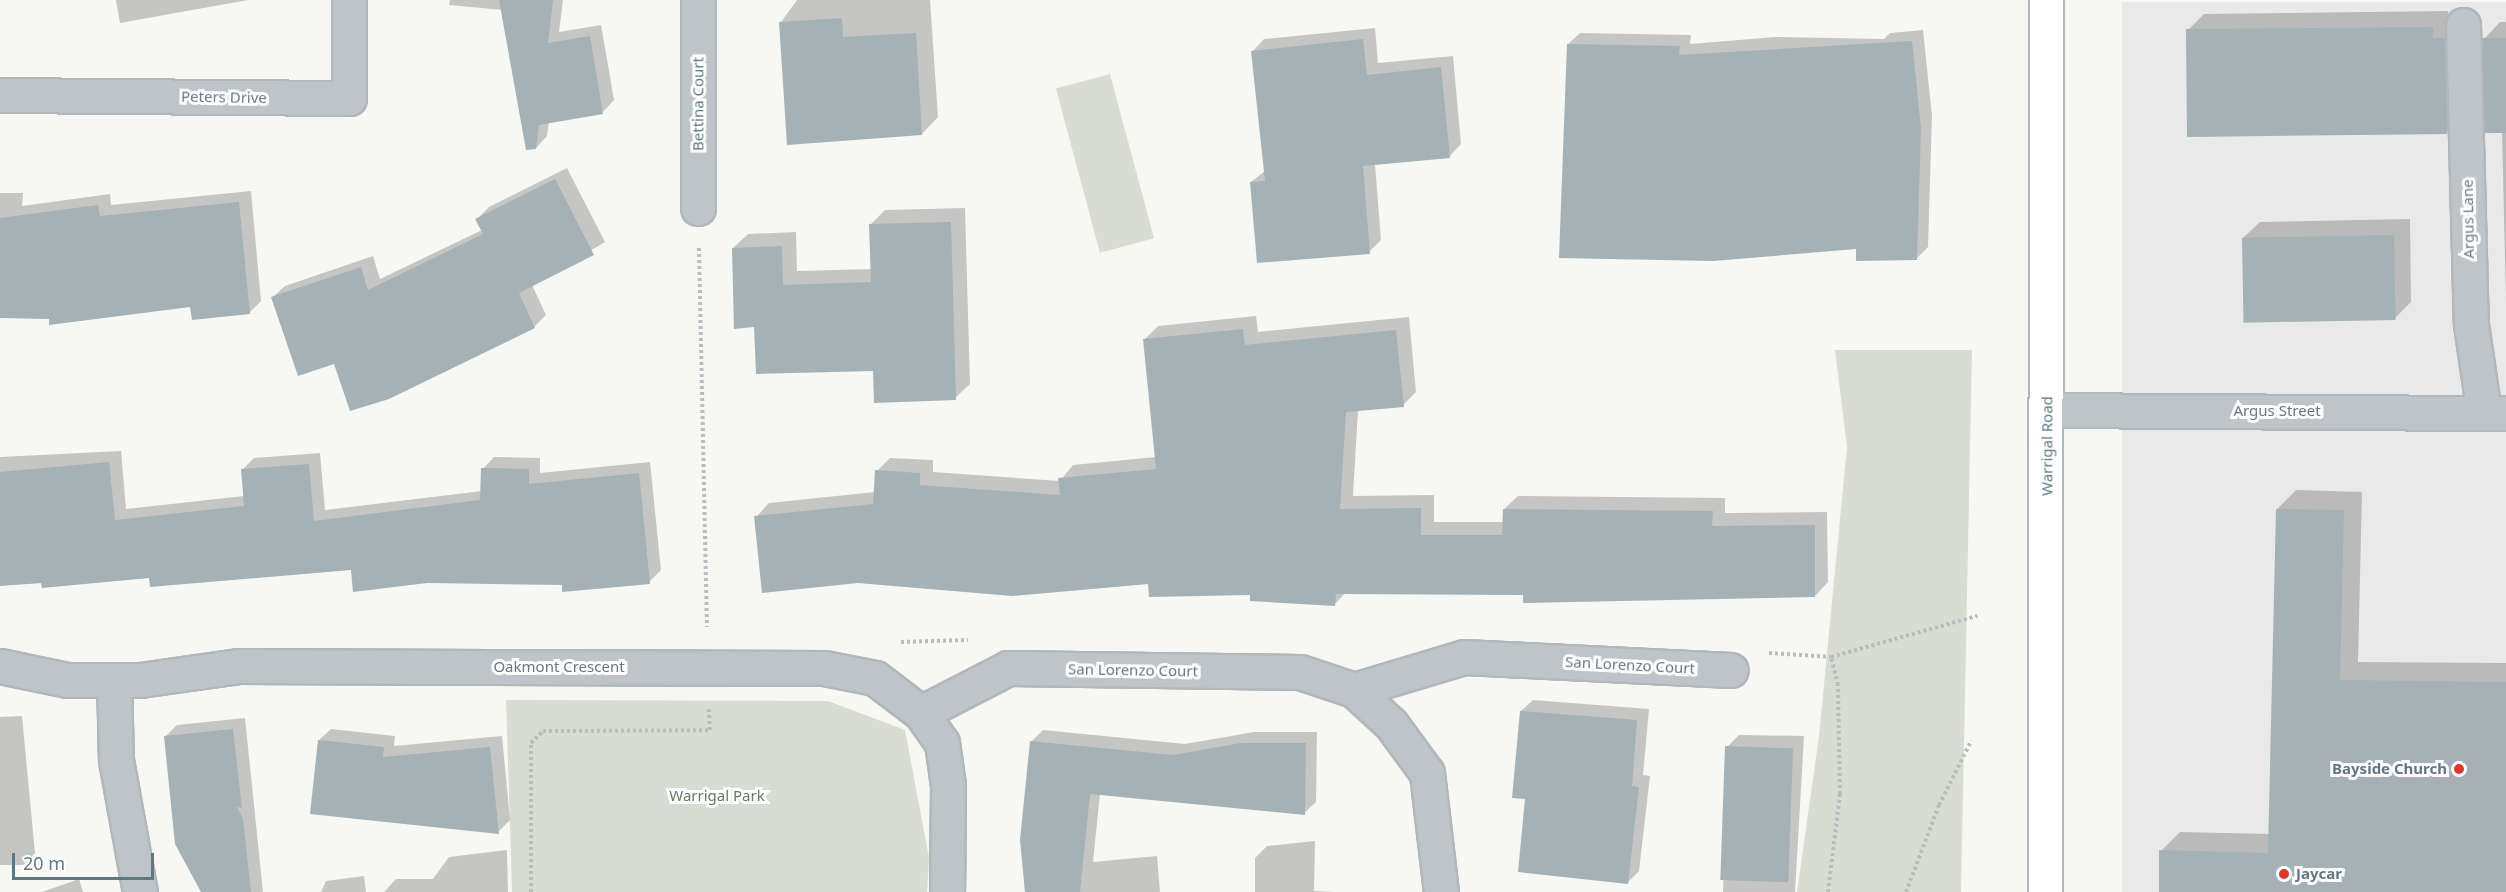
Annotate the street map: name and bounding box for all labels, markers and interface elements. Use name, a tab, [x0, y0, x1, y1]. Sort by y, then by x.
street label: Bettina Court	[689, 57, 707, 151]
street label: Peters Drive	[181, 87, 267, 107]
street label: Argus Lane	[2458, 179, 2478, 259]
street label: Warrigal Road	[2038, 396, 2056, 496]
street label: Argus Street	[2233, 402, 2321, 420]
street label: San Lorenzo Court	[1565, 653, 1695, 677]
street label: Oakmont Crescent	[493, 658, 625, 676]
street label: San Lorenzo Court	[1068, 660, 1198, 680]
place label: Bayside Church	[2332, 760, 2447, 778]
marker: Bayside Church	[2452, 762, 2466, 776]
park label: Warrigal Park	[669, 787, 765, 805]
scale bar	[15, 841, 158, 879]
text: 20 m	[23, 851, 65, 875]
place label: Jaycar	[2296, 865, 2342, 883]
marker: Jaycar	[2277, 867, 2291, 881]

